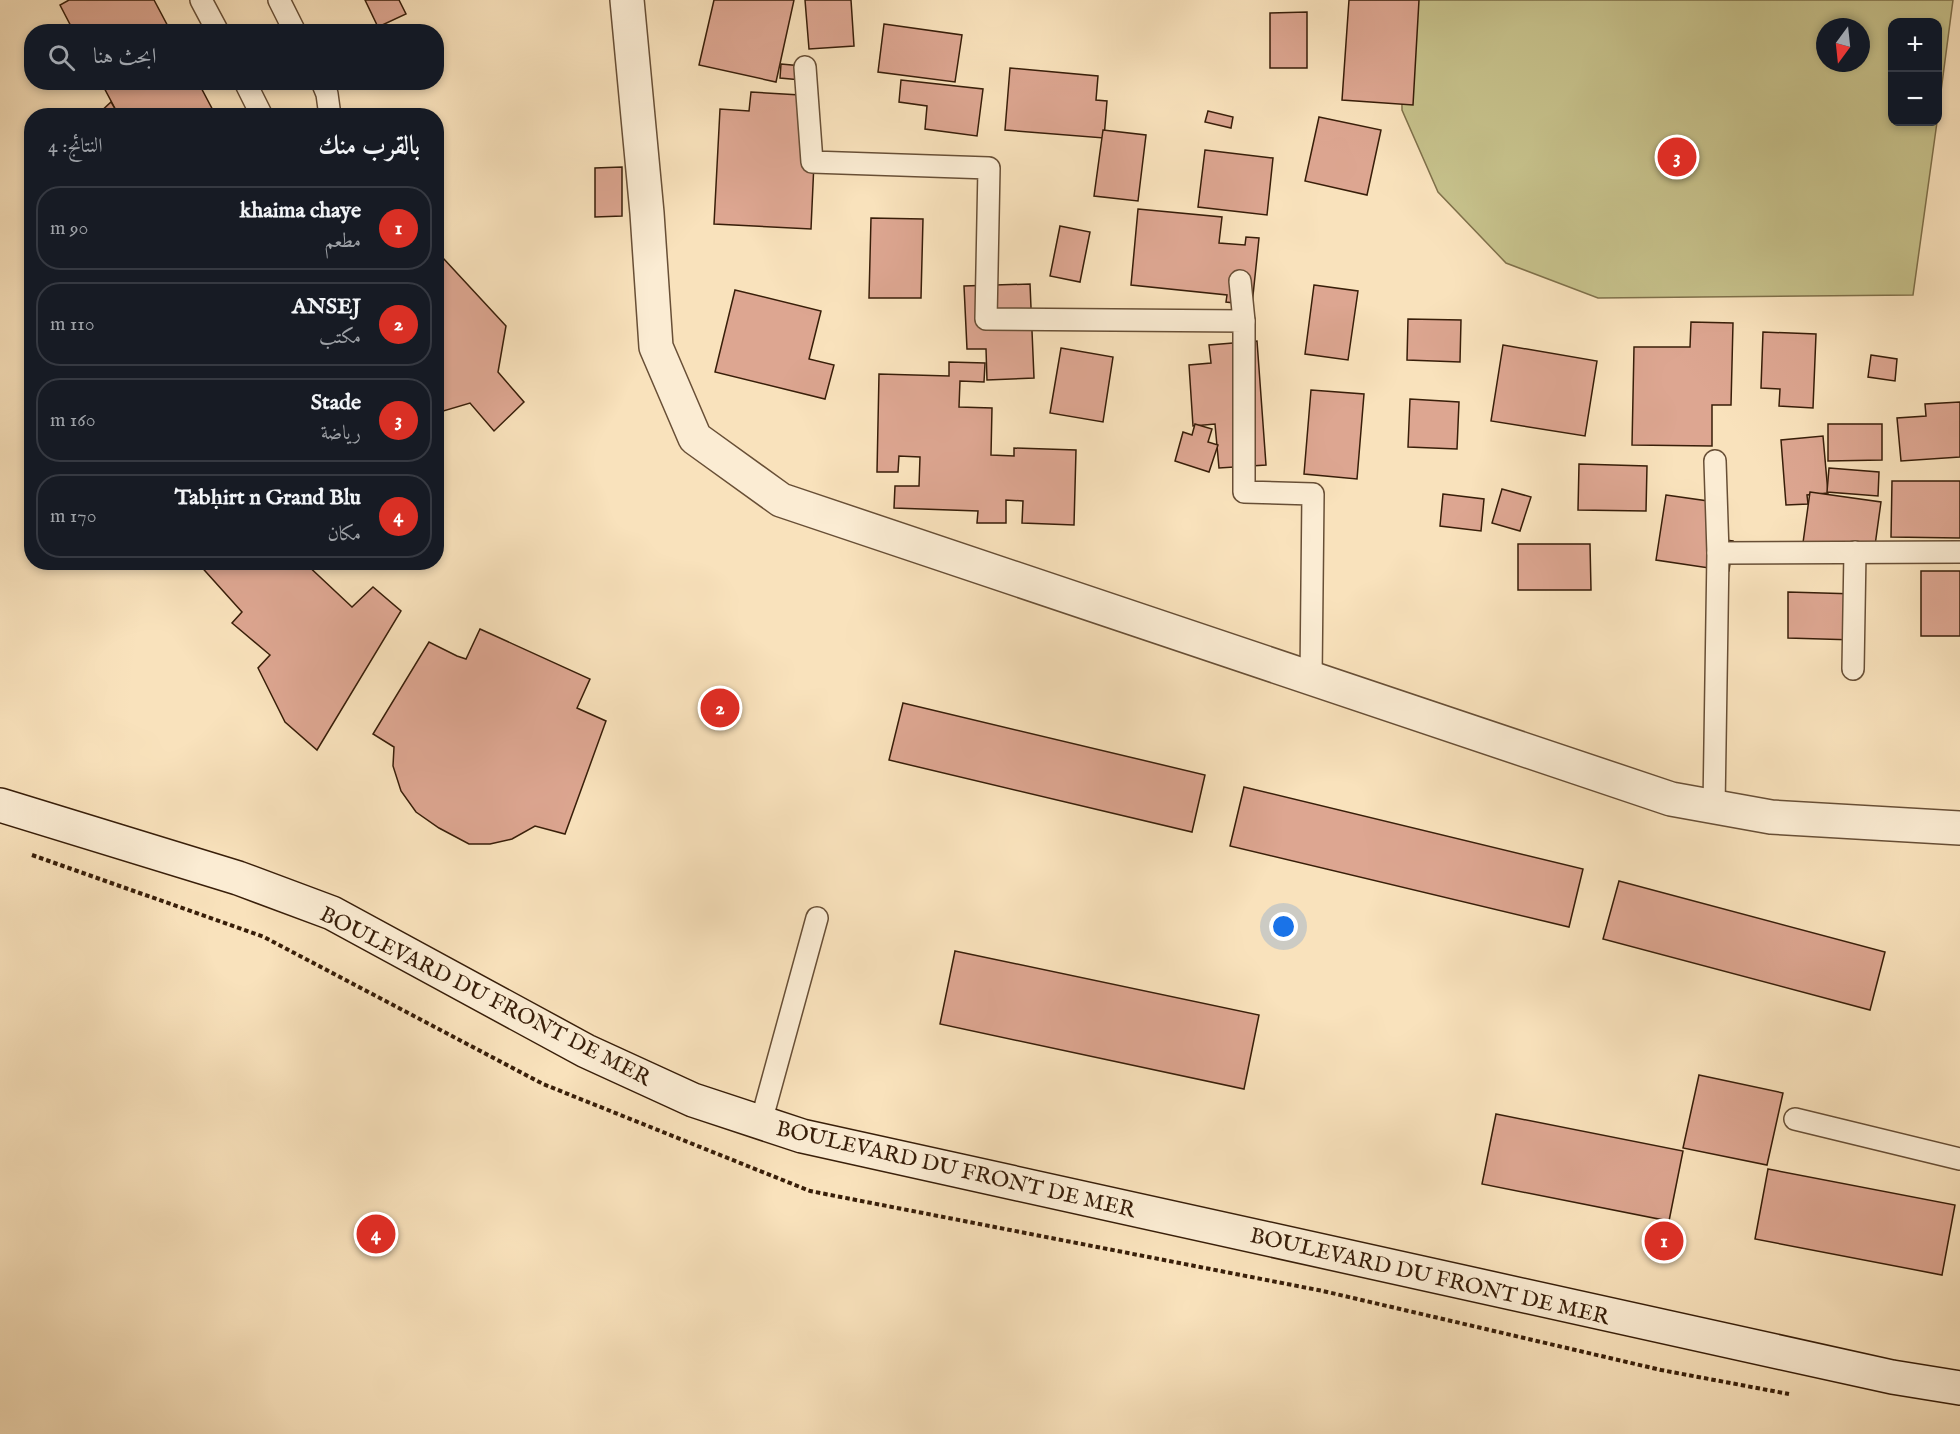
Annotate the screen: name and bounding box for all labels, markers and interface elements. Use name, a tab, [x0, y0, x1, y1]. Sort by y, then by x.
north arrow	[1816, 18, 1870, 72]
map controls	[1888, 18, 1942, 126]
button: +	[1888, 18, 1942, 72]
search box	[24, 24, 444, 90]
icon: search	[45, 41, 78, 74]
text: ابحث هنا	[93, 43, 156, 71]
button: −	[1888, 72, 1942, 126]
text: بالقرب منك	[318, 130, 420, 163]
text: النتائج: 4	[48, 134, 103, 159]
pin: 3	[1658, 134, 1696, 180]
text: khaima chaye	[240, 197, 361, 225]
text: 90 m	[50, 216, 88, 241]
text: 1	[395, 216, 402, 241]
text: مطعم	[324, 229, 361, 254]
text: ANSEJ	[292, 293, 361, 321]
text: 110 m	[50, 312, 94, 337]
text: 2	[394, 312, 403, 337]
text: مكتب	[319, 325, 361, 350]
text: Stade	[311, 389, 361, 417]
text: 160 m	[50, 408, 96, 433]
text: 3	[395, 408, 402, 433]
text: رياضة	[321, 421, 361, 446]
text: Tabḥirt n Grand Blu	[175, 484, 361, 512]
text: 170 m	[50, 504, 96, 529]
text: 4	[394, 504, 403, 529]
text: مكان	[327, 522, 361, 547]
pin: 2	[700, 686, 740, 730]
street label: BOULEVARD DU FRONT DE MER	[315, 901, 657, 1093]
your location	[1269, 912, 1298, 941]
street label: BOULEVARD DU FRONT DE MER	[773, 1115, 1139, 1225]
pin: 4	[356, 1212, 395, 1256]
pin: 1	[1644, 1218, 1684, 1264]
street label: BOULEVARD DU FRONT DE MER	[1247, 1222, 1613, 1332]

